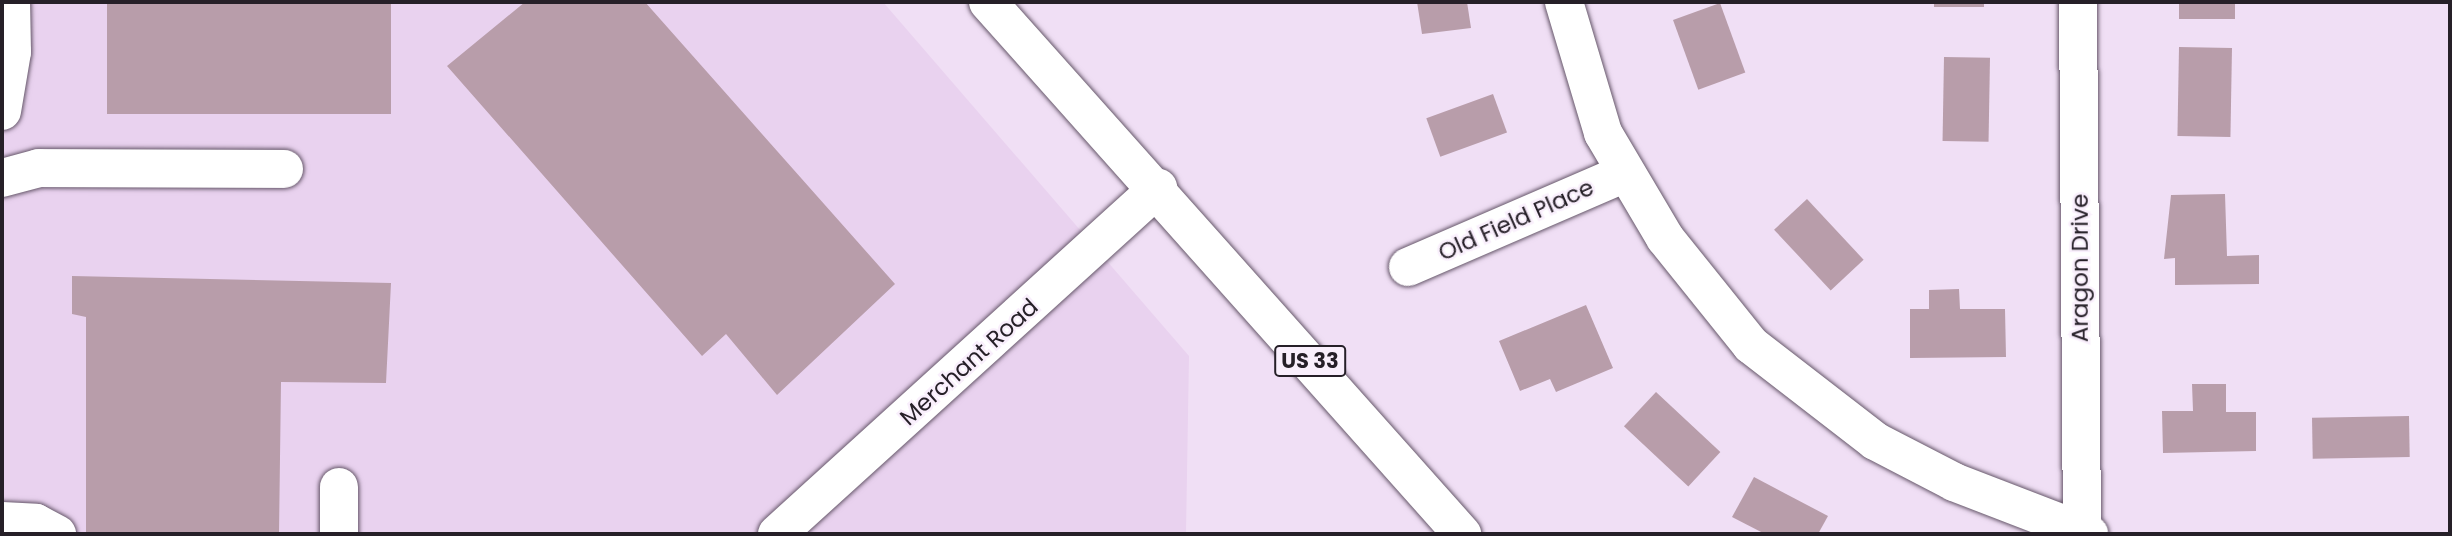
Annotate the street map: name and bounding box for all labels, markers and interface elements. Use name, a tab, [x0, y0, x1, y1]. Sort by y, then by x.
street label: Old Field Place	[1434, 173, 1598, 267]
street label: Aragon Drive	[2066, 194, 2094, 342]
street label: Merchant Road	[894, 293, 1044, 431]
road number: US 33	[1273, 344, 1347, 378]

